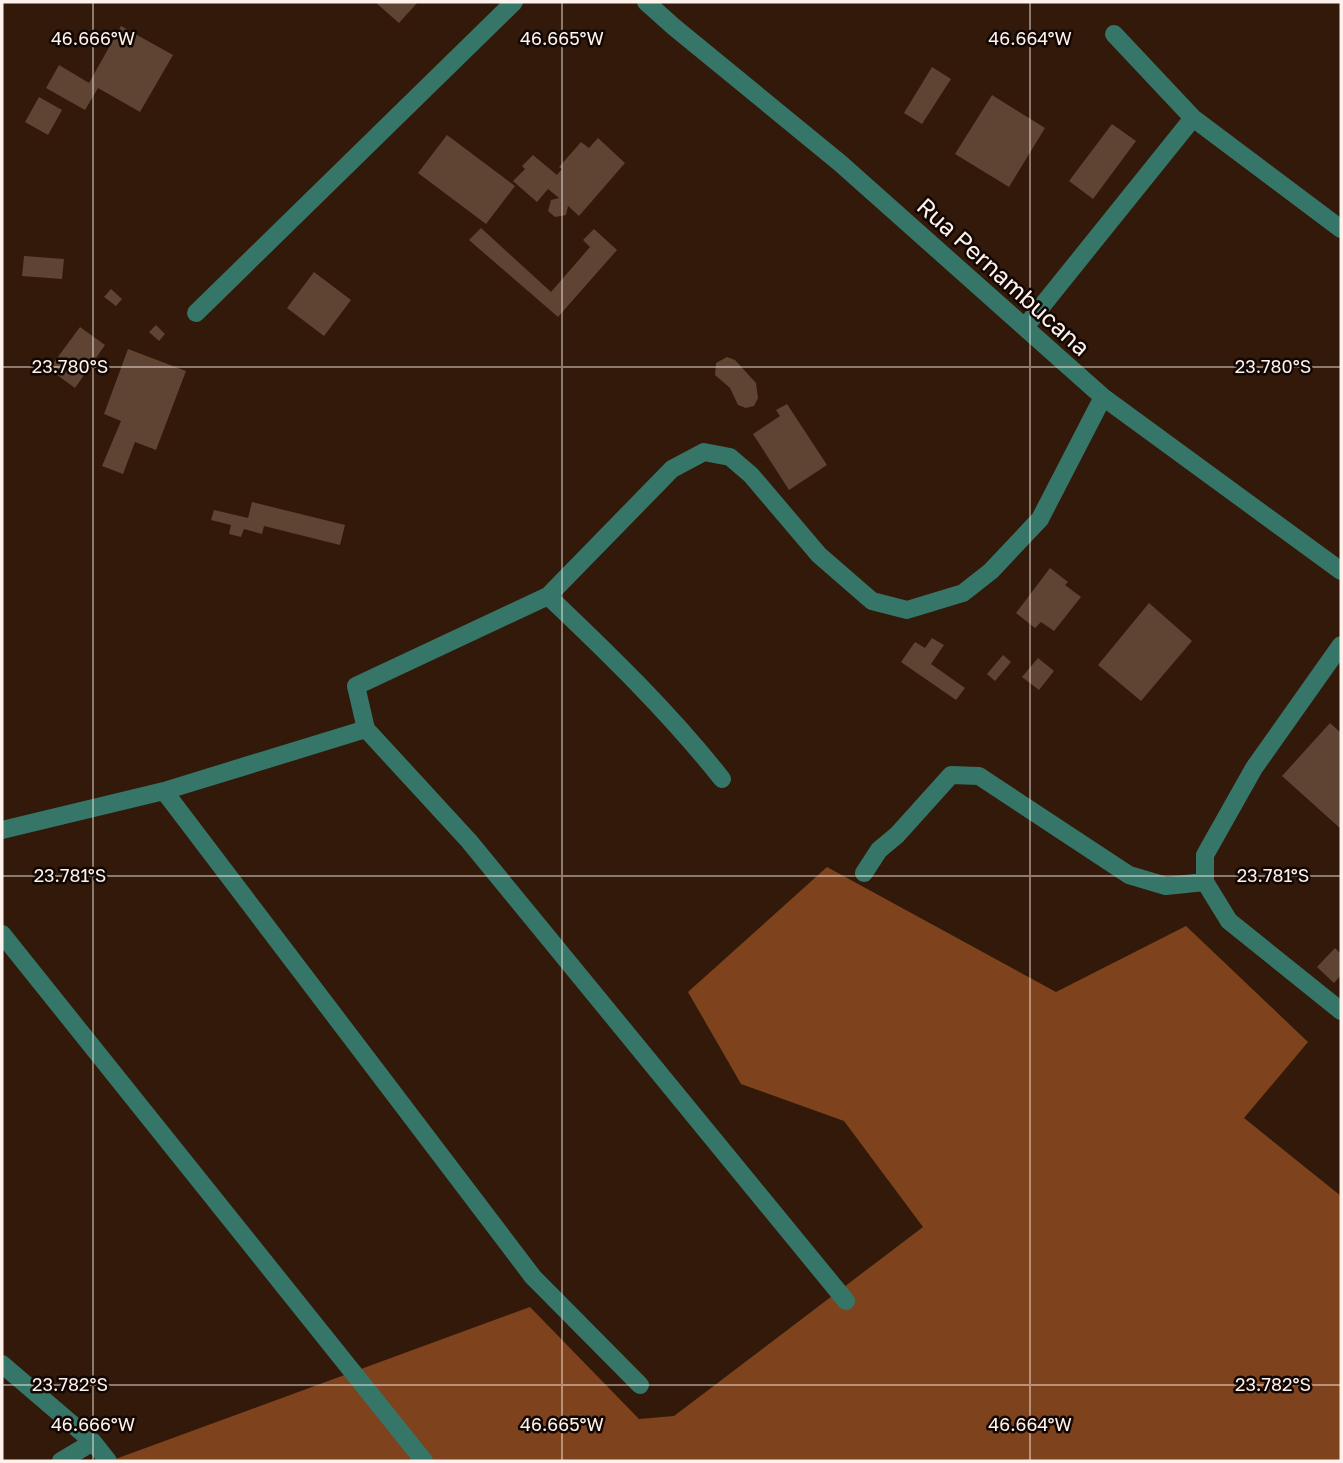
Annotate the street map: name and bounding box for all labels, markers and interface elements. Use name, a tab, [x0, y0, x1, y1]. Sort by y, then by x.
text: 46.666°W	[51, 27, 135, 49]
text: 46.665°W	[520, 27, 604, 49]
text: 46.664°W	[988, 27, 1072, 49]
street label: Rua Pernambucana	[912, 191, 1096, 361]
text: 23.780°S	[32, 355, 108, 377]
text: 23.780°S	[1235, 355, 1311, 377]
text: 23.781°S	[34, 864, 106, 886]
text: 23.781°S	[1237, 864, 1309, 886]
text: 23.782°S	[32, 1373, 108, 1395]
text: 23.782°S	[1235, 1373, 1311, 1395]
text: 46.666°W	[51, 1413, 135, 1435]
text: 46.665°W	[520, 1413, 604, 1435]
text: 46.664°W	[988, 1413, 1072, 1435]

